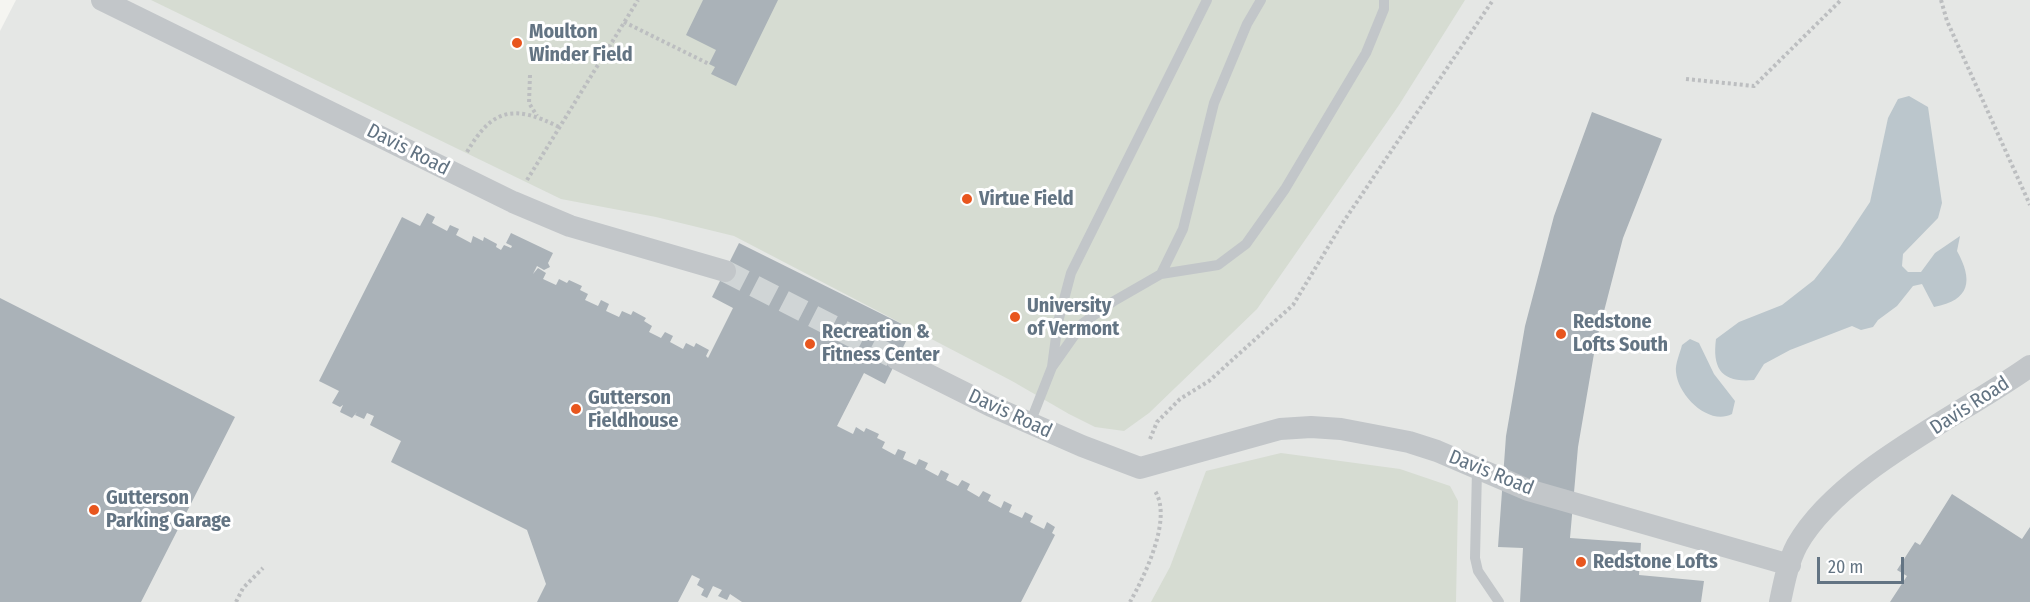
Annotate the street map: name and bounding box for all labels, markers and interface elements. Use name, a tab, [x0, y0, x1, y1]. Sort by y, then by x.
place label: Moulton Winder Field	[529, 20, 633, 67]
marker: Moulton Winder Field	[510, 36, 524, 50]
street label: Davis Road	[363, 119, 453, 181]
place label: Virtue Field	[979, 187, 1074, 211]
marker: Virtue Field	[960, 192, 974, 206]
place label: University of Vermont	[1027, 294, 1119, 341]
marker: University of Vermont	[1008, 310, 1022, 324]
place label: Redstone Lofts South	[1573, 310, 1668, 357]
place label: Recreation & Fitness Center	[822, 320, 940, 367]
marker: Redstone Lofts South	[1554, 327, 1568, 341]
marker: Recreation & Fitness Center	[803, 337, 817, 351]
street label: Davis Road	[1926, 372, 2014, 440]
street label: Davis Road	[964, 384, 1056, 444]
place label: Gutterson Fieldhouse	[588, 386, 678, 433]
marker: Gutterson Fieldhouse	[569, 402, 583, 416]
street label: Davis Road	[1445, 445, 1537, 501]
place label: Gutterson Parking Garage	[106, 486, 231, 533]
marker: Gutterson Parking Garage	[87, 503, 101, 517]
scale bar	[1820, 545, 1907, 583]
place label: Redstone Lofts	[1593, 550, 1718, 574]
marker: Redstone Lofts	[1574, 555, 1588, 569]
text: 20 m	[1828, 556, 1863, 578]

